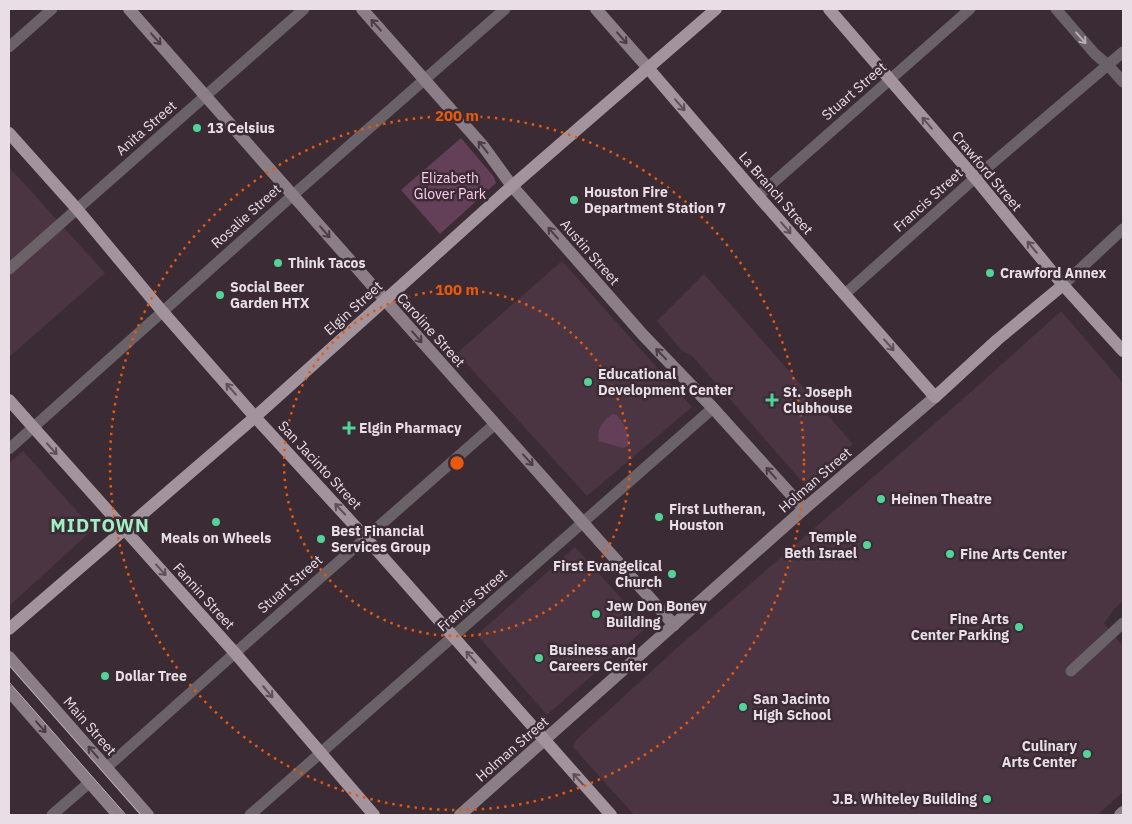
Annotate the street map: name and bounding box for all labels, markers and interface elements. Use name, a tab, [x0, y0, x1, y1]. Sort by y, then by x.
one-way arrow	[370, 18, 382, 31]
one-way arrow	[1075, 31, 1086, 44]
one-way arrow	[150, 32, 161, 45]
one-way arrow	[616, 32, 628, 45]
street label: Stuart Street	[818, 58, 890, 124]
street label: Anita Street	[112, 97, 180, 159]
one-way arrow	[674, 98, 685, 111]
text: 200 m	[435, 106, 479, 125]
one-way arrow	[921, 117, 933, 130]
place label: 13 Celsius	[207, 119, 275, 137]
marker: 13 Celsius	[191, 122, 203, 134]
street label: Crawford Street	[948, 127, 1026, 215]
one-way arrow	[478, 140, 489, 153]
street label: La Branch Street	[735, 148, 817, 238]
street label: Francis Street	[890, 164, 966, 236]
park label: Elizabeth Glover Park	[414, 169, 487, 203]
street label: Rosalie Street	[207, 180, 285, 252]
place label: Houston Fire Department Station 7	[584, 183, 726, 217]
marker: Houston Fire Department Station 7	[568, 194, 580, 206]
street label: Austin Street	[556, 215, 624, 289]
one-way arrow	[780, 221, 792, 234]
one-way arrow	[319, 225, 331, 238]
one-way arrow	[547, 226, 559, 239]
one-way arrow	[1026, 241, 1038, 254]
place label: Think Tacos	[288, 254, 366, 272]
marker: Think Tacos	[272, 257, 284, 269]
place label: Crawford Annex	[1000, 264, 1106, 282]
marker: Crawford Annex	[984, 267, 996, 279]
street label: Elgin Street	[320, 277, 386, 339]
place label: Social Beer Garden HTX	[230, 278, 310, 312]
text: 100 m	[435, 280, 479, 299]
marker: Social Beer Garden HTX	[214, 289, 226, 301]
street label: Caroline Street	[393, 289, 469, 371]
one-way arrow	[412, 330, 423, 343]
one-way arrow	[883, 338, 895, 351]
one-way arrow	[655, 347, 667, 360]
place label: Educational Development Center	[598, 365, 733, 399]
marker: Educational Development Center	[582, 376, 594, 388]
one-way arrow	[225, 383, 236, 396]
place label: St. Joseph Clubhouse	[783, 383, 853, 417]
marker: St. Joseph Clubhouse	[765, 393, 779, 407]
street label: San Jacinto Street	[274, 417, 366, 513]
place label: Elgin Pharmacy	[359, 419, 462, 437]
marker: Elgin Pharmacy	[343, 422, 355, 434]
one-way arrow	[46, 443, 58, 456]
street label: Holman Street	[775, 443, 855, 517]
centre of rings	[448, 454, 466, 472]
one-way arrow	[522, 454, 534, 467]
one-way arrow	[766, 467, 777, 480]
place label: Heinen Theatre	[891, 490, 992, 508]
marker: Heinen Theatre	[875, 493, 887, 505]
place label: First Lutheran, Houston	[669, 500, 766, 534]
one-way arrow	[334, 503, 346, 516]
marker: First Lutheran, Houston	[653, 511, 665, 523]
district label: MIDTOWN	[50, 513, 150, 537]
marker: Meals on Wheels	[210, 516, 222, 528]
place label: Best Financial Services Group	[331, 522, 431, 556]
place label: Temple Beth Israel	[784, 528, 857, 562]
place label: Meals on Wheels	[161, 529, 271, 547]
marker: Best Financial Services Group	[315, 533, 327, 545]
marker: Temple Beth Israel	[861, 539, 873, 551]
place label: Fine Arts Center	[960, 545, 1067, 563]
marker: Fine Arts Center	[944, 548, 956, 560]
street label: Stuart Street	[254, 551, 326, 617]
place label: First Evangelical Church	[553, 557, 662, 591]
street label: Fannin Street	[169, 559, 239, 633]
one-way arrow	[155, 564, 167, 577]
street label: Francis Street	[433, 565, 511, 635]
marker: First Evangelical Church	[666, 568, 678, 580]
place label: Jew Don Boney Building	[606, 597, 707, 631]
marker: Jew Don Boney Building	[590, 608, 602, 620]
place label: Fine Arts Center Parking	[911, 610, 1009, 644]
marker: Fine Arts Center Parking	[1013, 621, 1025, 633]
place label: Business and Careers Center	[549, 641, 648, 675]
one-way arrow	[465, 651, 477, 664]
marker: Business and Careers Center	[533, 652, 545, 664]
place label: Dollar Tree	[115, 667, 187, 685]
marker: Dollar Tree	[99, 670, 111, 682]
one-way arrow	[263, 686, 274, 699]
place label: San Jacinto High School	[753, 690, 831, 724]
street label: Main Street	[60, 693, 120, 759]
marker: San Jacinto High School	[737, 701, 749, 713]
street label: Holman Street	[472, 712, 552, 786]
one-way arrow	[35, 721, 47, 734]
place label: Culinary Arts Center	[1002, 737, 1078, 771]
one-way arrow	[87, 746, 99, 759]
marker: Culinary Arts Center	[1081, 748, 1093, 760]
one-way arrow	[572, 772, 584, 785]
place label: J.B. Whiteley Building	[832, 790, 977, 808]
marker: J.B. Whiteley Building	[981, 793, 993, 805]

